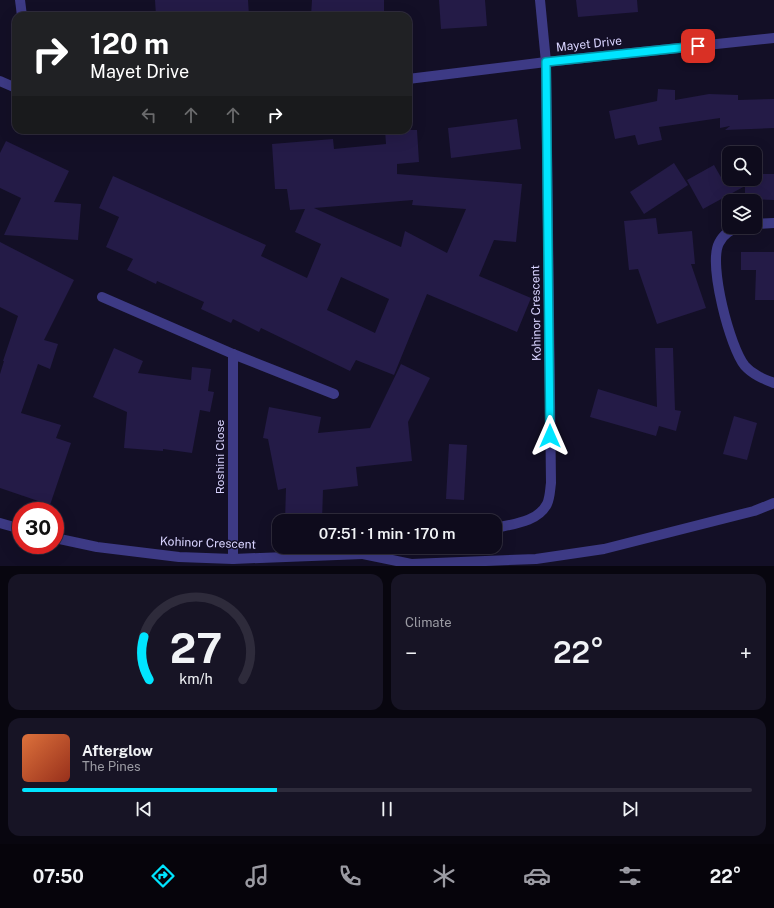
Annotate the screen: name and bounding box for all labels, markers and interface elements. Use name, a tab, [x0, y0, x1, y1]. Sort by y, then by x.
text: 120 m	[90, 27, 169, 60]
icon: right	[24, 28, 76, 80]
pin	[681, 29, 715, 63]
street label: Mayet Drive	[555, 34, 623, 54]
icon: arrive	[687, 35, 709, 57]
text: Mayet Drive	[90, 61, 189, 82]
icon: left	[138, 104, 160, 126]
icon: ahead	[180, 104, 202, 126]
icon: ahead	[222, 104, 244, 126]
icon: right	[264, 104, 286, 126]
map controls	[722, 146, 762, 234]
button: search	[722, 146, 762, 186]
button: layers	[722, 194, 762, 234]
street label: Kohinor Crescent	[528, 264, 544, 361]
position arrow	[529, 415, 571, 457]
street label: Roshini Close	[213, 419, 227, 494]
speed limit sign: 30	[12, 502, 64, 554]
text: 07:51 · 1 min · 170 m	[319, 525, 455, 542]
street label: Kohinor Crescent	[160, 534, 257, 552]
text: Climate	[405, 615, 452, 630]
text: 27	[169, 623, 222, 672]
text: 22°	[553, 634, 604, 670]
text: −	[405, 640, 417, 666]
text: +	[740, 640, 752, 666]
text: km/h	[179, 670, 212, 687]
text: Afterglow	[82, 742, 153, 759]
text: The Pines	[82, 759, 141, 774]
icon: previous	[133, 798, 155, 820]
icon: pause	[376, 798, 398, 820]
icon: next	[619, 798, 641, 820]
icon: directions	[149, 862, 177, 890]
icon: music	[243, 862, 271, 890]
icon: phone	[336, 862, 364, 890]
icon: climate	[430, 862, 458, 890]
icon: car	[523, 862, 551, 890]
icon: filters	[616, 862, 644, 890]
text: 07:50	[33, 866, 84, 887]
text: 22°	[710, 866, 741, 887]

